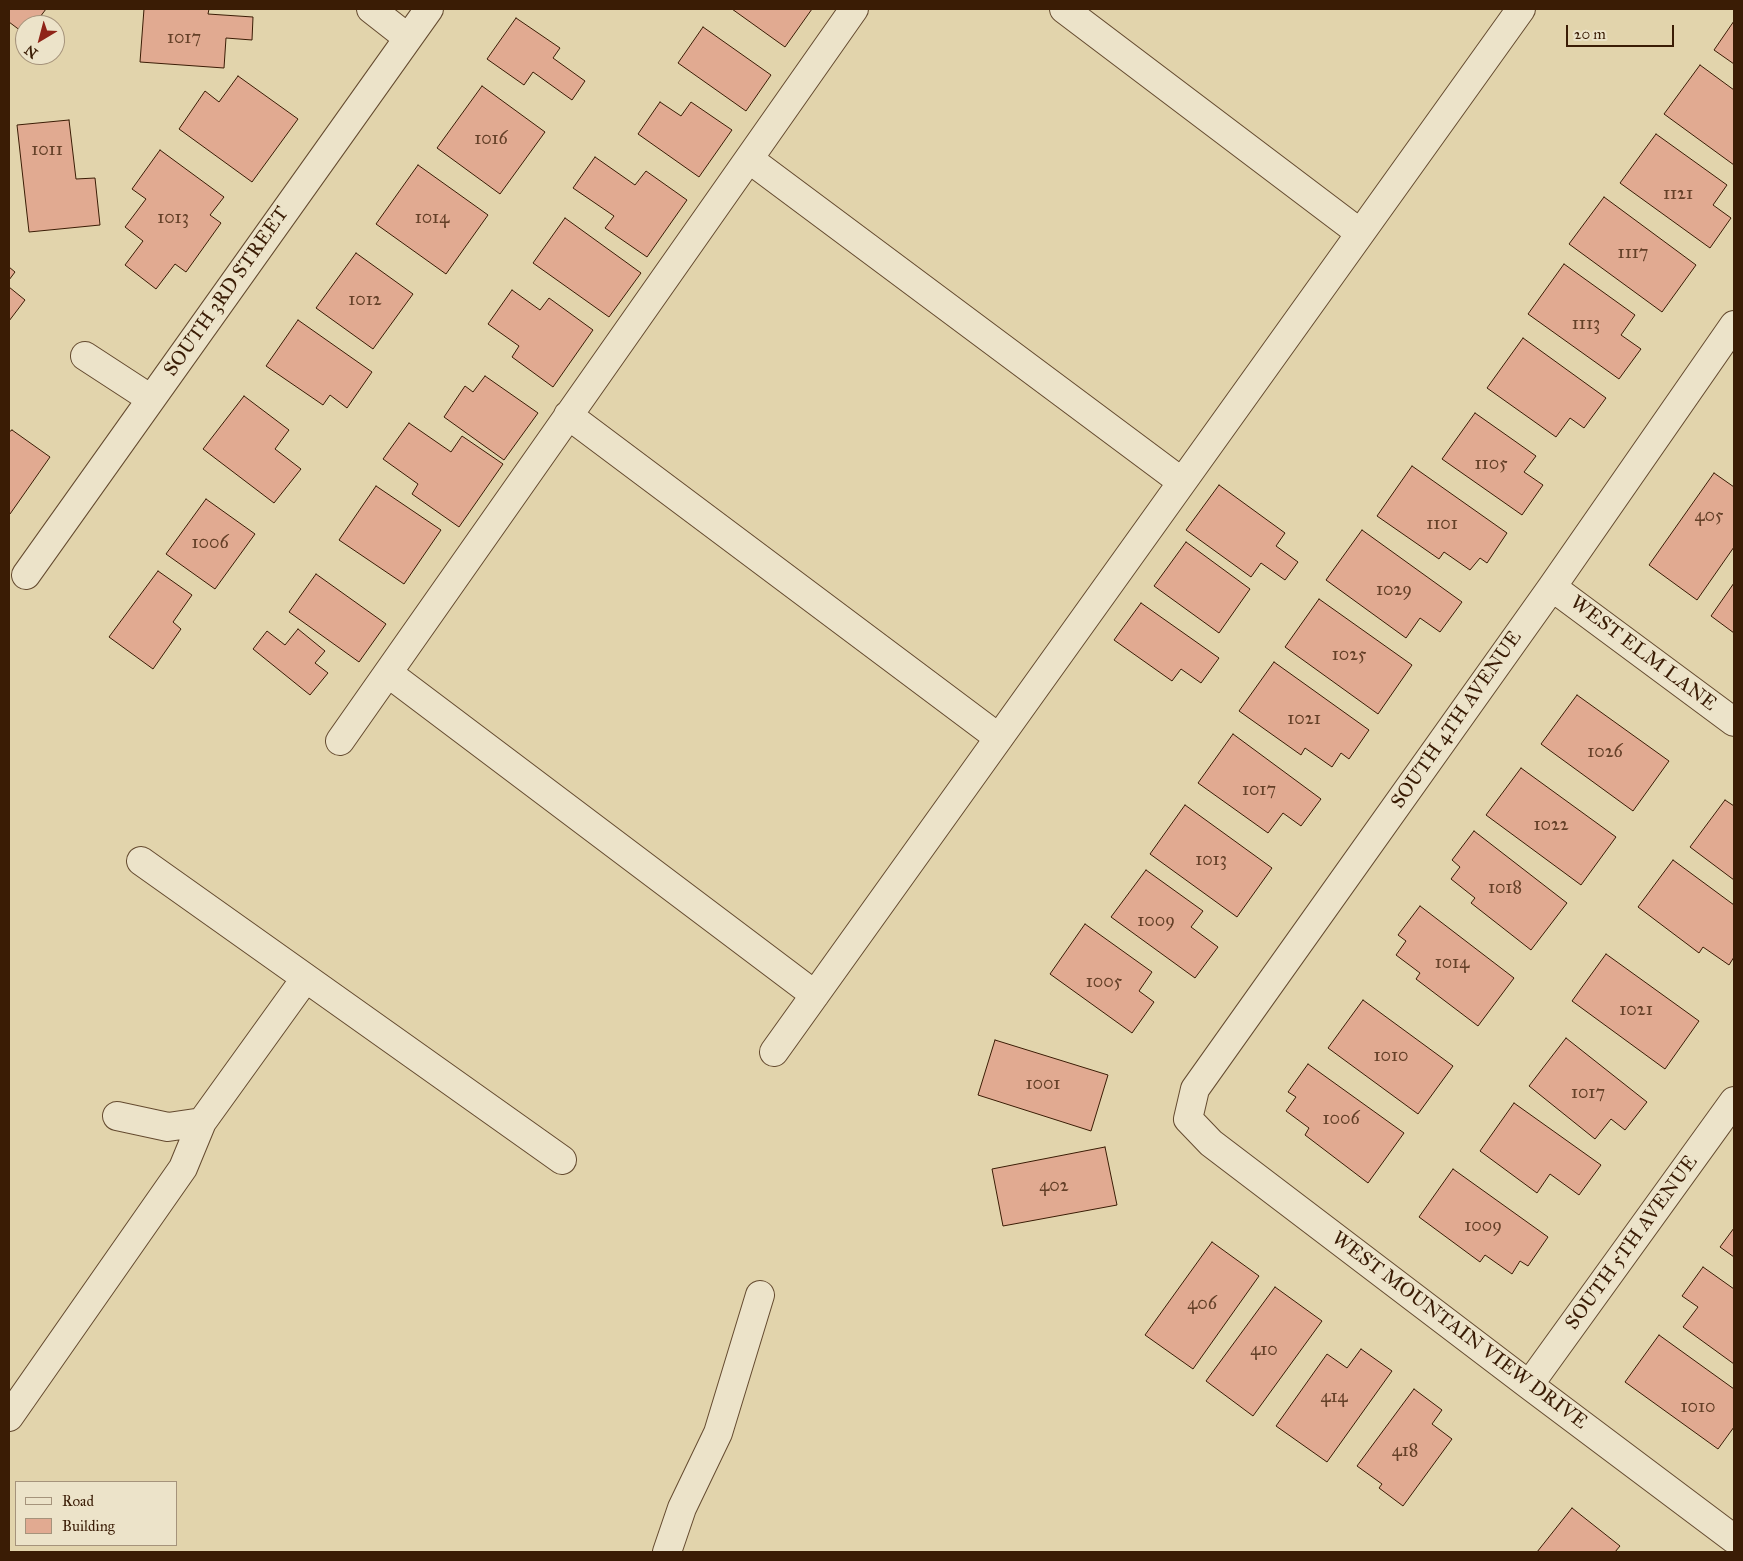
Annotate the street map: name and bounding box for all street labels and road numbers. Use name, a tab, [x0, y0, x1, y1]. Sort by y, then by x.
street label: SOUTH 3RD STREET	[159, 203, 295, 381]
street label: WEST ELM LANE	[1565, 591, 1721, 717]
street label: SOUTH 4TH AVENUE	[1387, 627, 1527, 813]
street label: SOUTH 5TH AVENUE	[1561, 1151, 1703, 1335]
street label: WEST MOUNTAIN VIEW DRIVE	[1326, 1227, 1592, 1435]

